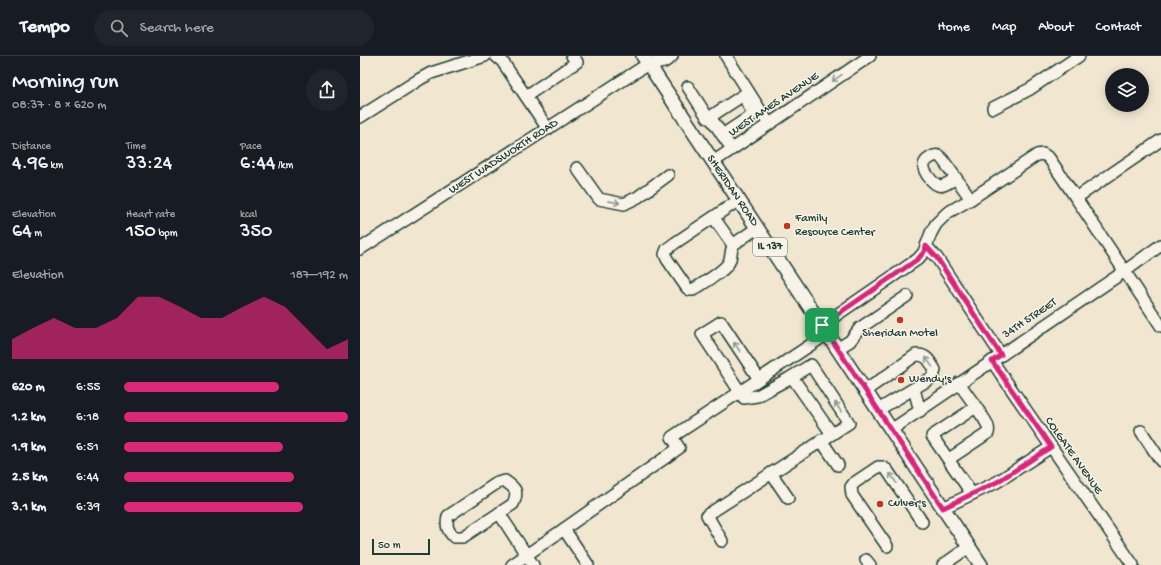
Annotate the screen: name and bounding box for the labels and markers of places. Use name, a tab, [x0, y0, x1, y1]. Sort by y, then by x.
place label: Family Resource Center	[794, 212, 877, 240]
marker: Family Resource Center	[782, 221, 792, 231]
pin	[805, 308, 839, 342]
marker: Sheridan Motel	[895, 315, 905, 325]
place label: Sheridan Motel	[862, 327, 938, 341]
place label: Wendy's	[909, 373, 952, 387]
marker: Wendy's	[896, 375, 906, 385]
place label: Culver's	[888, 497, 927, 511]
marker: Culver's	[875, 499, 885, 509]

